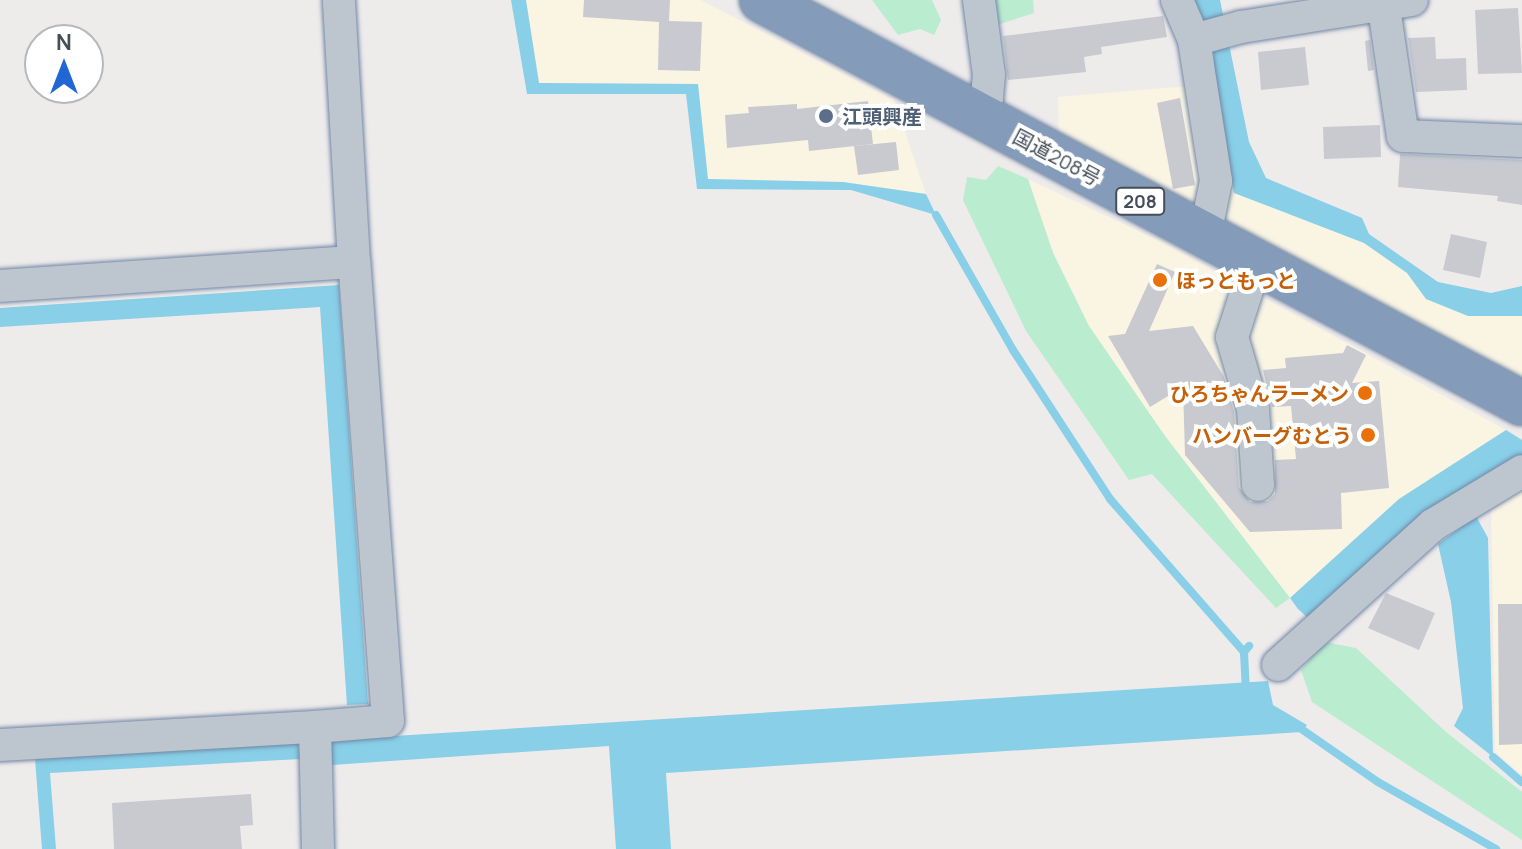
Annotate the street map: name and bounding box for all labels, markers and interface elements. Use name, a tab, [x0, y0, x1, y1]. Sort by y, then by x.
north arrow	[24, 24, 104, 104]
text: N	[56, 27, 72, 57]
place label: 江頭興産	[842, 104, 922, 128]
marker: 江頭興産	[817, 107, 835, 125]
street label: 国道208号	[1009, 124, 1105, 190]
road number: 208	[1114, 187, 1166, 215]
place label: ほっともっと	[1176, 268, 1296, 292]
marker: ほっともっと	[1151, 271, 1169, 289]
place label: ひろちゃんラーメン	[1169, 381, 1349, 405]
marker: ひろちゃんラーメン	[1356, 384, 1374, 402]
place label: ハンバーグむとう	[1192, 423, 1352, 447]
marker: ハンバーグむとう	[1359, 426, 1377, 444]

